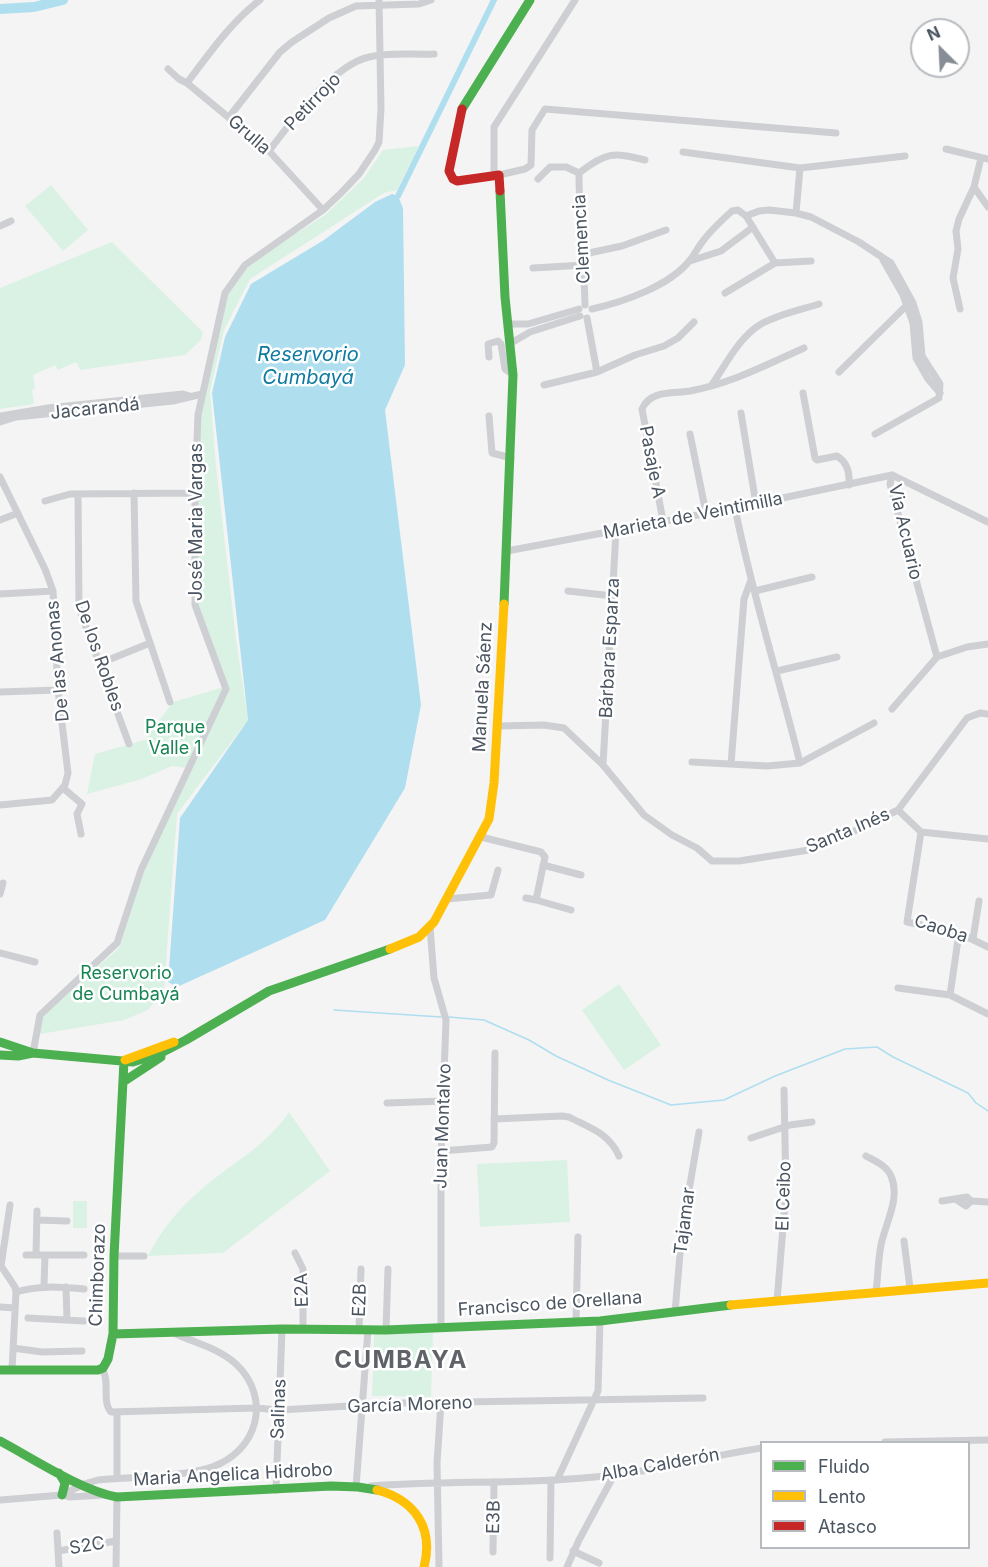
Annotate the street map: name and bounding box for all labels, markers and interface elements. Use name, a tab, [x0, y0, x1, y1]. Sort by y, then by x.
north arrow	[910, 18, 970, 78]
text: N	[924, 22, 943, 45]
street label: Petirrojo	[280, 69, 346, 135]
street label: Grulla	[223, 111, 275, 159]
street label: Clemencia	[569, 194, 595, 284]
water label: Reservorio Cumbayá	[257, 343, 359, 390]
street label: Jacarandá	[49, 394, 141, 424]
street label: Pasaje A	[634, 424, 670, 500]
street label: José Maria Vargas	[186, 443, 208, 601]
street label: Via Acuario	[883, 482, 927, 582]
street label: Marieta de Veintimilla	[602, 488, 784, 544]
street label: Bárbara Esparza	[596, 577, 624, 719]
street label: De los Robles	[70, 598, 128, 714]
street label: De las Anonas	[42, 599, 74, 723]
street label: Manuela Sáenz	[469, 621, 497, 753]
park label: Parque Valle 1	[145, 717, 205, 760]
street label: Santa Inés	[803, 804, 893, 858]
street label: Caoba	[911, 910, 971, 948]
park label: Reservorio de Cumbayá	[72, 963, 180, 1006]
street label: Juan Montalvo	[430, 1063, 456, 1189]
street label: El Ceibo	[772, 1161, 796, 1231]
street label: Tajamar	[670, 1186, 700, 1256]
street label: Chimborazo	[85, 1223, 111, 1327]
street label: E2A	[291, 1273, 313, 1307]
street label: E2B	[349, 1283, 371, 1317]
street label: Francisco de Orellana	[457, 1287, 643, 1321]
district label: CUMBAYA	[334, 1347, 468, 1375]
street label: Salinas	[267, 1378, 291, 1440]
street label: García Moreno	[347, 1392, 473, 1418]
legend	[760, 1441, 970, 1549]
street label: Alba Calderón	[599, 1444, 721, 1486]
text: Fluido	[818, 1456, 870, 1477]
street label: Maria Angelica Hidrobo	[133, 1459, 333, 1491]
text: Lento	[818, 1486, 866, 1507]
street label: E3B	[483, 1500, 505, 1534]
text: Atasco	[818, 1516, 877, 1537]
street label: S2C	[68, 1533, 106, 1559]

